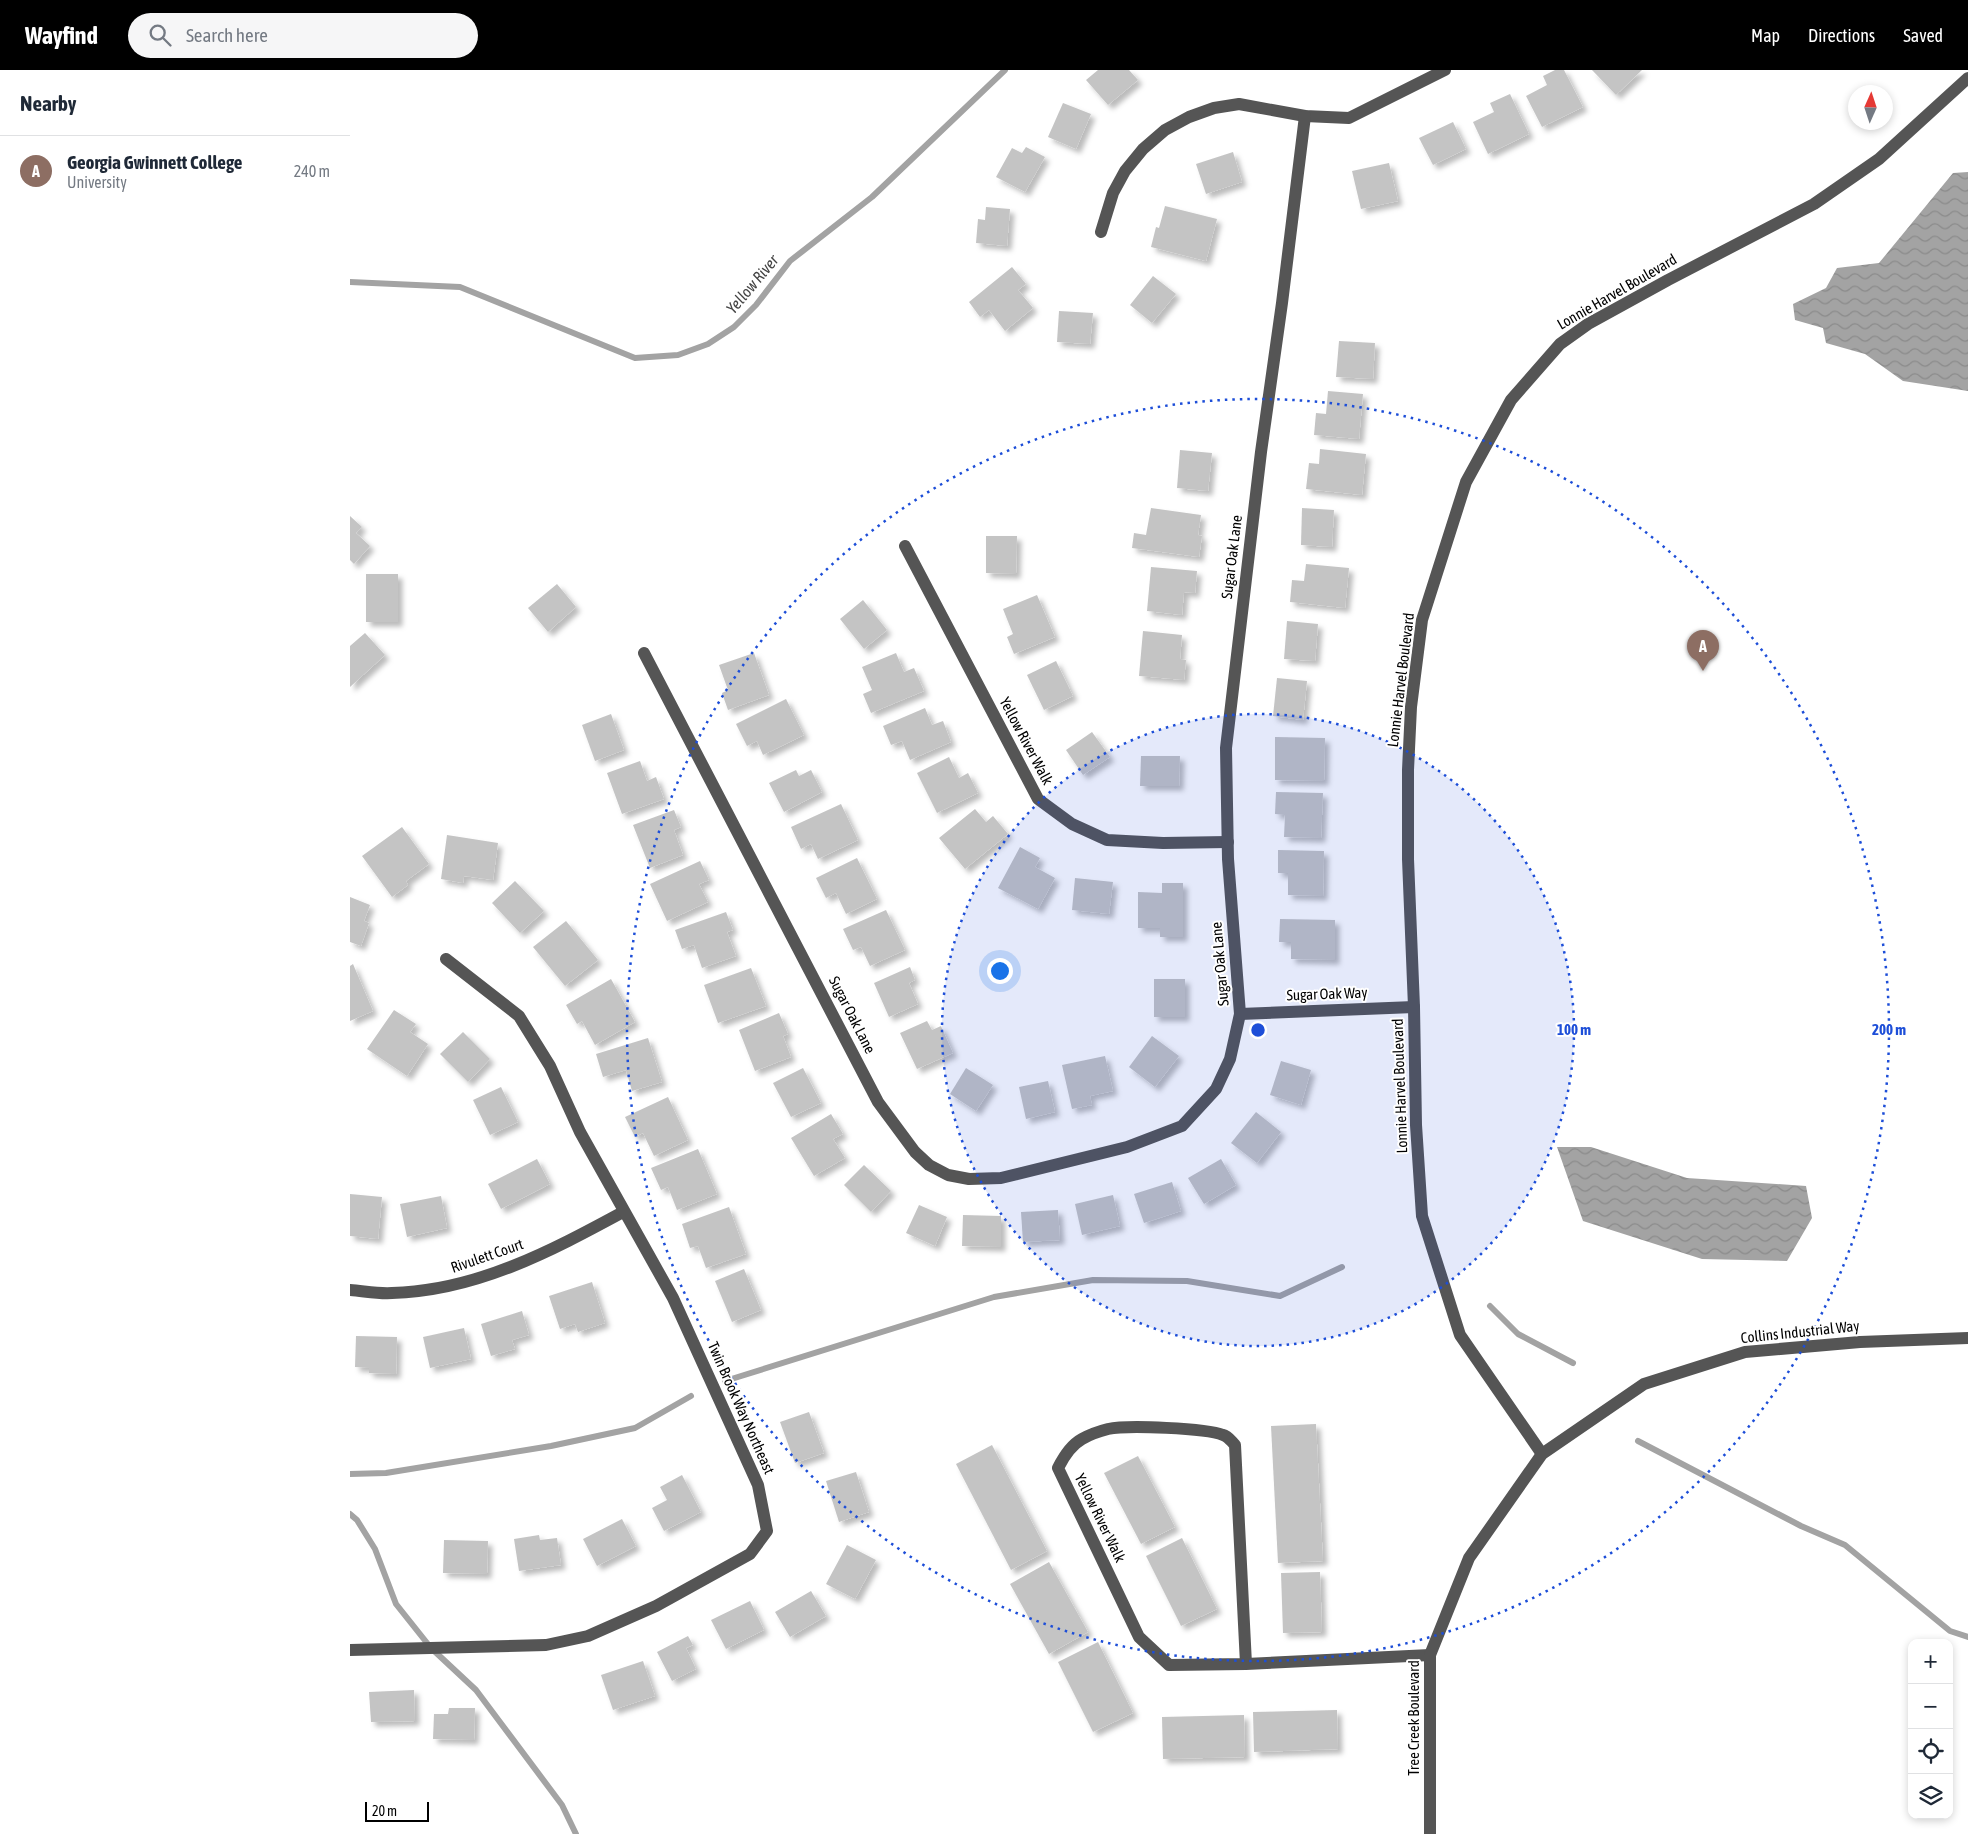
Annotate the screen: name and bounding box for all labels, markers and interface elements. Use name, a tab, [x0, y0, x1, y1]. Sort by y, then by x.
search box	[128, 13, 478, 58]
icon: search	[146, 21, 174, 49]
text: Wayfind	[25, 22, 98, 49]
text: Search here	[186, 24, 268, 46]
text: Map	[1751, 25, 1780, 46]
text: Directions	[1808, 25, 1875, 46]
text: Saved	[1903, 25, 1943, 46]
north arrow	[1848, 85, 1893, 130]
text: Nearby	[20, 91, 76, 115]
text: Georgia Gwinnett College	[67, 151, 242, 173]
text: A	[32, 162, 40, 180]
text: 240 m	[294, 162, 330, 180]
text: University	[67, 173, 127, 191]
water label: Yellow River	[722, 250, 782, 317]
street label: Lonnie Harvel Boulevard	[1554, 250, 1680, 333]
street label: Sugar Oak Lane	[1218, 514, 1245, 600]
street label: Lonnie Harvel Boulevard	[1384, 612, 1417, 748]
pin: A	[1687, 630, 1719, 671]
street label: Yellow River Walk	[996, 694, 1057, 788]
street label: Sugar Oak Lane	[1207, 921, 1232, 1007]
your location	[987, 958, 1013, 984]
street label: Sugar Oak Lane	[826, 973, 879, 1056]
street label: Sugar Oak Way	[1286, 984, 1368, 1003]
street label: Lonnie Harvel Boulevard	[1389, 1018, 1410, 1154]
centre of rings	[1249, 1021, 1267, 1039]
text: 100 m	[1557, 1021, 1591, 1038]
text: 200 m	[1872, 1021, 1906, 1038]
street label: Rivulett Court	[448, 1235, 525, 1276]
street label: Collins Industrial Way	[1740, 1317, 1860, 1346]
street label: Twin Brook Way Northeast	[705, 1339, 778, 1476]
street label: Yellow River Walk	[1072, 1471, 1129, 1565]
map controls	[1908, 1639, 1953, 1819]
button: +	[1908, 1639, 1953, 1684]
street label: Tree Creek Boulevard	[1405, 1660, 1422, 1776]
button: −	[1908, 1684, 1953, 1729]
button: locate	[1908, 1729, 1953, 1774]
button: layers	[1908, 1774, 1953, 1819]
scale bar	[365, 1799, 429, 1822]
text: 20 m	[372, 1803, 397, 1819]

